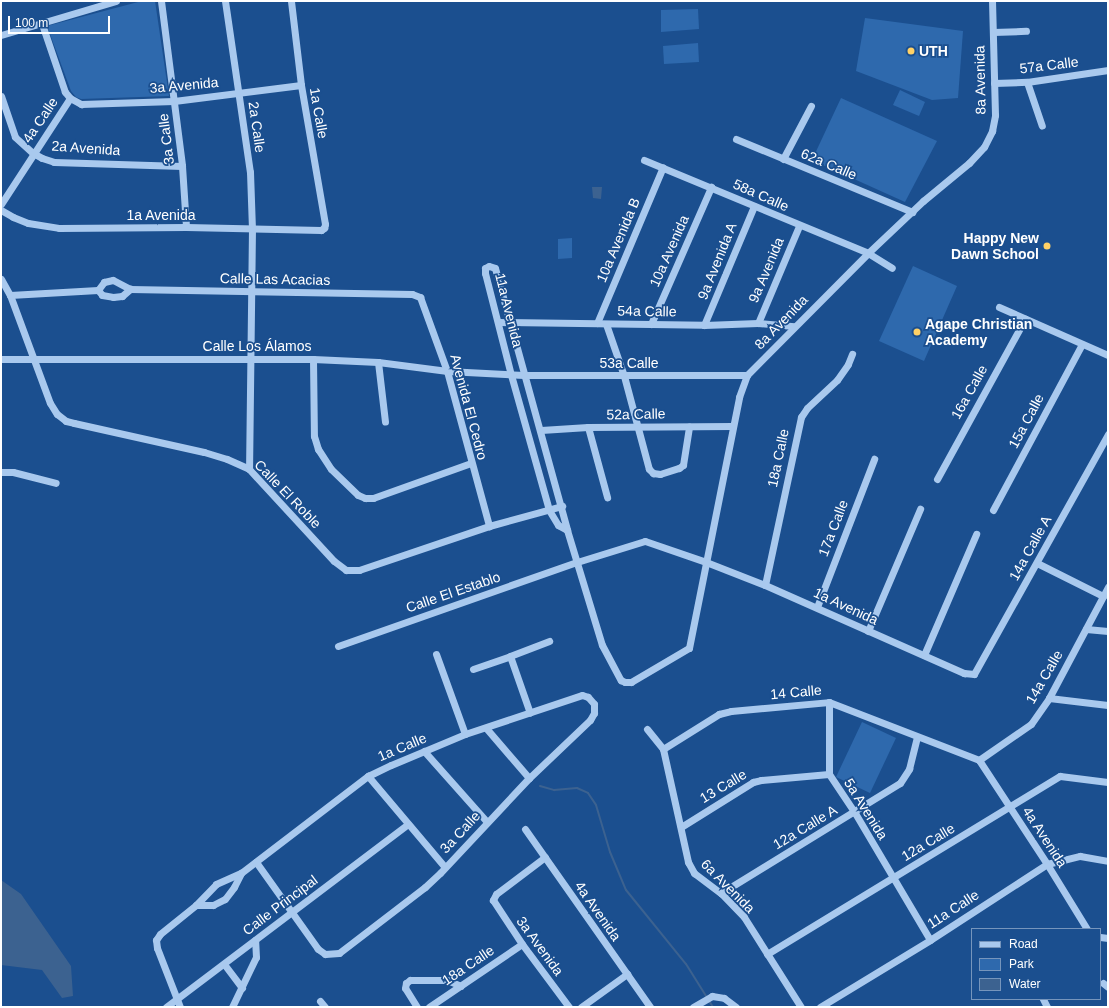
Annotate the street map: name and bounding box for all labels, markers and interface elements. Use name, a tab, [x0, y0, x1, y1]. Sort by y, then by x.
scale bar	[10, 8, 112, 34]
text: 100 m	[15, 16, 48, 30]
place label: UTH	[919, 43, 948, 59]
street label: 8a Avenida	[971, 45, 989, 115]
marker: UTH	[906, 46, 916, 56]
street label: 57a Calle	[1019, 53, 1079, 77]
street label: 3a Avenida	[148, 74, 220, 96]
street label: 1a Calle	[306, 86, 332, 140]
street label: 4a Calle	[19, 94, 61, 146]
street label: 2a Calle	[245, 100, 269, 154]
street label: 3a Calle	[155, 112, 177, 166]
street label: 2a Avenida	[51, 137, 121, 159]
street label: 62a Calle	[798, 145, 860, 183]
street label: 58a Calle	[731, 175, 791, 215]
street label: 10a Avenida B	[593, 195, 643, 285]
street label: 1a Avenida	[126, 207, 196, 223]
street label: 10a Avenida	[646, 212, 692, 290]
street label: 9a Avenida A	[694, 219, 740, 303]
place label: Happy New Dawn School	[951, 230, 1039, 262]
street label: 9a Avenida	[745, 235, 787, 305]
marker: Happy New Dawn School	[1042, 241, 1052, 251]
street label: Calle Las Acacias	[219, 270, 331, 288]
street label: 11a Avenida	[492, 271, 526, 349]
street label: 8a Avenida	[751, 291, 811, 353]
street label: 54a Calle	[617, 302, 677, 320]
place label: Agape Christian Academy	[925, 316, 1032, 348]
marker: Agape Christian Academy	[912, 327, 922, 337]
street label: Calle Los Álamos	[203, 338, 311, 354]
street label: Avenida El Cedro	[447, 352, 491, 462]
street label: 53a Calle	[599, 355, 659, 371]
street label: 16a Calle	[947, 362, 991, 422]
street label: 15a Calle	[1005, 391, 1047, 451]
street label: 52a Calle	[606, 405, 666, 423]
street label: 18a Calle	[764, 427, 792, 489]
street label: Calle El Roble	[251, 456, 325, 532]
street label: 17a Calle	[815, 497, 851, 559]
street label: 14a Calle A	[1005, 512, 1055, 584]
street label: Calle El Establo	[404, 568, 502, 616]
street label: 1a Avenida	[811, 584, 881, 628]
street label: 14a Calle	[1022, 647, 1066, 707]
street label: 14 Calle	[770, 681, 822, 703]
street label: 1a Calle	[375, 729, 429, 765]
street label: 13 Calle	[697, 766, 749, 806]
street label: 5a Avenida	[840, 775, 892, 843]
street label: 12a Calle A	[770, 801, 840, 853]
street label: 4a Avenida	[1019, 803, 1071, 871]
street label: 3a Calle	[436, 807, 484, 857]
street label: 12a Calle	[898, 820, 958, 864]
street label: 6a Avenida	[697, 855, 759, 917]
street label: Calle Principal	[239, 871, 321, 939]
street label: 4a Avenida	[571, 878, 625, 944]
street label: 11a Calle	[924, 886, 982, 932]
street label: 3a Avenida	[513, 913, 567, 979]
legend	[971, 928, 1101, 1000]
text: Road	[1009, 937, 1038, 951]
street label: 18a Calle	[439, 941, 497, 989]
text: Park	[1009, 957, 1034, 971]
text: Water	[1009, 977, 1041, 991]

